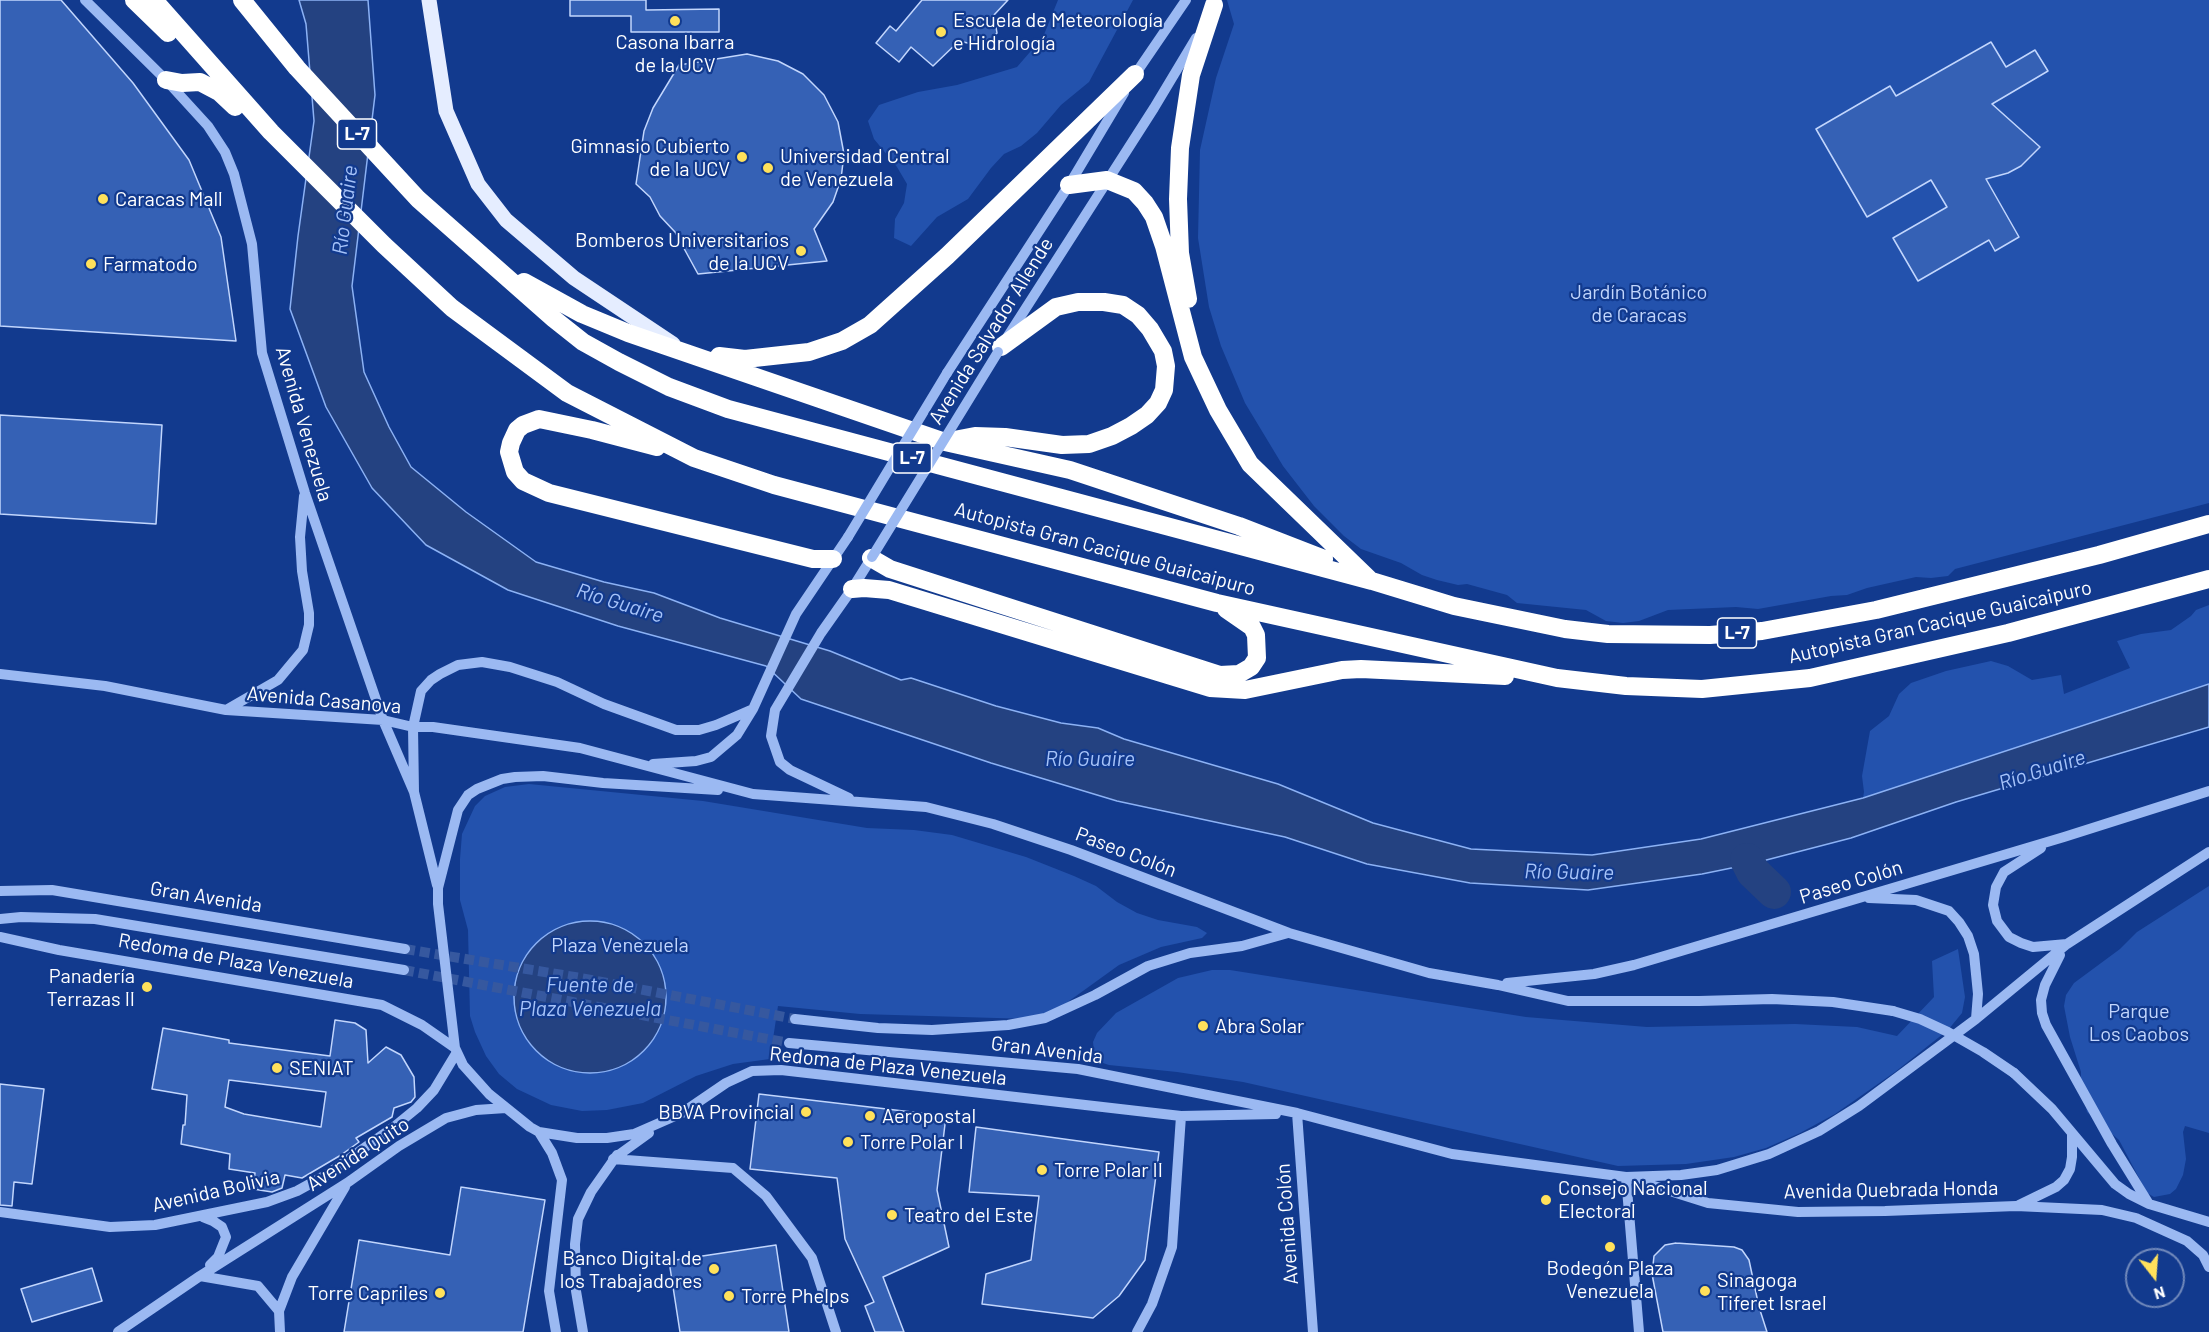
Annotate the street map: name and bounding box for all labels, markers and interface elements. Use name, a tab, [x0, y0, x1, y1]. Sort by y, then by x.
place label: Escuela de Meteorología e Hidrología	[953, 8, 1163, 55]
marker: Casona Ibarra de la UCV	[668, 14, 682, 28]
marker: Escuela de Meteorología e Hidrología	[934, 25, 948, 39]
place label: Casona Ibarra de la UCV	[616, 30, 734, 77]
road number: L-7	[338, 119, 376, 149]
place label: Gimnasio Cubierto de la UCV	[571, 134, 730, 181]
place label: Universidad Central de Venezuela	[780, 144, 950, 191]
marker: Gimnasio Cubierto de la UCV	[735, 150, 749, 164]
marker: Universidad Central de Venezuela	[761, 161, 775, 175]
water label: Río Guaire	[327, 164, 363, 256]
place label: Caracas Mall	[115, 187, 223, 211]
marker: Caracas Mall	[96, 192, 110, 206]
place label: Bomberos Universitarios de la UCV	[575, 228, 789, 275]
street label: Avenida Salvador Allende	[924, 233, 1058, 429]
marker: Bomberos Universitarios de la UCV	[794, 244, 808, 258]
place label: Farmatodo	[103, 252, 198, 276]
marker: Farmatodo	[84, 257, 98, 271]
park label: Jardín Botánico de Caracas	[1571, 280, 1707, 327]
street label: Avenida Venezuela	[270, 344, 338, 504]
road number: L-7	[892, 443, 932, 473]
street label: Autopista Gran Cacique Guaicaipuro	[952, 497, 1258, 601]
street label: Autopista Gran Cacique Guaicaipuro	[1786, 575, 2094, 669]
water label: Río Guaire	[573, 578, 667, 628]
road number: L-7	[1718, 618, 1756, 648]
street label: Avenida Casanova	[246, 681, 402, 719]
water label: Río Guaire	[1995, 744, 2089, 796]
water label: Río Guaire	[1045, 746, 1135, 772]
street label: Paseo Colón	[1072, 822, 1180, 882]
street label: Paseo Colón	[1797, 855, 1905, 909]
water label: Río Guaire	[1524, 859, 1614, 885]
street label: Gran Avenida	[148, 876, 264, 918]
street label: Redoma de Plaza Venezuela	[116, 928, 356, 994]
park label: Plaza Venezuela	[551, 933, 689, 957]
place label: Panadería Terrazas II	[47, 964, 135, 1011]
water label: Fuente de Plaza Venezuela	[519, 972, 661, 1022]
marker: Panadería Terrazas II	[140, 980, 154, 994]
park label: Parque Los Caobos	[2089, 999, 2189, 1046]
place label: Abra Solar	[1215, 1014, 1304, 1038]
marker: Abra Solar	[1196, 1019, 1210, 1033]
street label: Gran Avenida	[989, 1031, 1105, 1069]
street label: Redoma de Plaza Venezuela	[768, 1042, 1008, 1090]
place label: SENIAT	[289, 1056, 354, 1080]
marker: SENIAT	[270, 1061, 284, 1075]
place label: BBVA Provincial	[658, 1100, 794, 1124]
place label: Aeropostal	[882, 1104, 976, 1128]
marker: BBVA Provincial	[799, 1105, 813, 1119]
marker: Aeropostal	[863, 1109, 877, 1123]
street label: Avenida Quito	[302, 1112, 414, 1196]
place label: Torre Polar I	[860, 1130, 964, 1154]
marker: Torre Polar I	[841, 1135, 855, 1149]
place label: Torre Polar II	[1054, 1158, 1163, 1182]
marker: Torre Polar II	[1035, 1163, 1049, 1177]
street label: Avenida Colón	[1271, 1163, 1303, 1285]
street label: Avenida Bolivia	[150, 1165, 282, 1217]
place label: Consejo Nacional Electoral	[1558, 1176, 1708, 1223]
street label: Avenida Quebrada Honda	[1784, 1176, 1998, 1204]
marker: Consejo Nacional Electoral	[1539, 1193, 1553, 1207]
place label: Teatro del Este	[904, 1203, 1034, 1227]
marker: Teatro del Este	[885, 1208, 899, 1222]
marker: Bodegón Plaza Venezuela	[1603, 1240, 1617, 1254]
place label: Banco Digital de los Trabajadores	[560, 1246, 702, 1293]
north arrow	[2125, 1248, 2185, 1308]
place label: Bodegón Plaza Venezuela	[1547, 1256, 1673, 1303]
marker: Banco Digital de los Trabajadores	[707, 1262, 721, 1276]
place label: Sinagoga Tiferet Israel	[1717, 1268, 1827, 1315]
place label: Torre Capriles	[308, 1281, 428, 1305]
text: N	[2152, 1283, 2168, 1304]
place label: Torre Phelps	[741, 1284, 849, 1308]
marker: Sinagoga Tiferet Israel	[1698, 1284, 1712, 1298]
marker: Torre Capriles	[433, 1286, 447, 1300]
marker: Torre Phelps	[722, 1289, 736, 1303]

